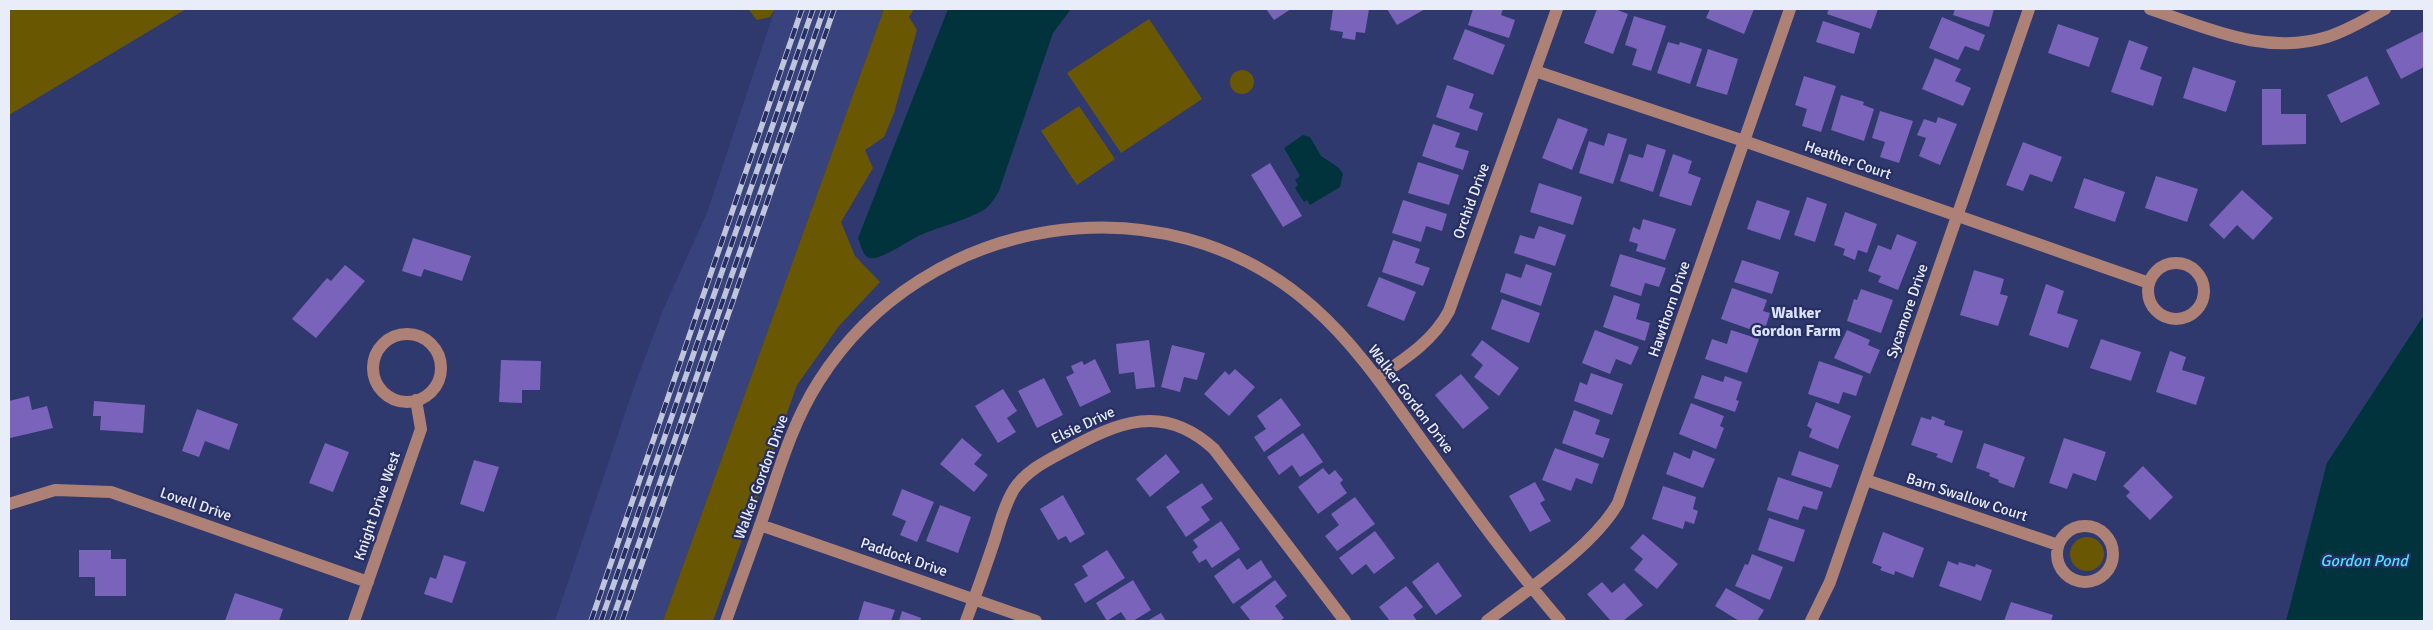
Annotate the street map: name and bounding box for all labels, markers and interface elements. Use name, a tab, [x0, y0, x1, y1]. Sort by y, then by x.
street label: Heather Court	[1802, 137, 1894, 183]
street label: Orchid Drive	[1449, 161, 1493, 241]
street label: Hawthorn Drive	[1644, 259, 1694, 359]
street label: Sycamore Drive	[1882, 261, 1932, 361]
district label: Walker Gordon Farm	[1751, 303, 1841, 341]
street label: Walker Gordon Drive	[1364, 341, 1458, 457]
street label: Elsie Drive	[1048, 402, 1118, 448]
street label: Walker Gordon Drive	[730, 412, 792, 542]
street label: Knight Drive West	[350, 449, 404, 563]
street label: Barn Swallow Court	[1904, 469, 2030, 525]
street label: Lovell Drive	[158, 483, 234, 525]
street label: Paddock Drive	[858, 534, 950, 580]
water label: Gordon Pond	[2320, 551, 2410, 571]

